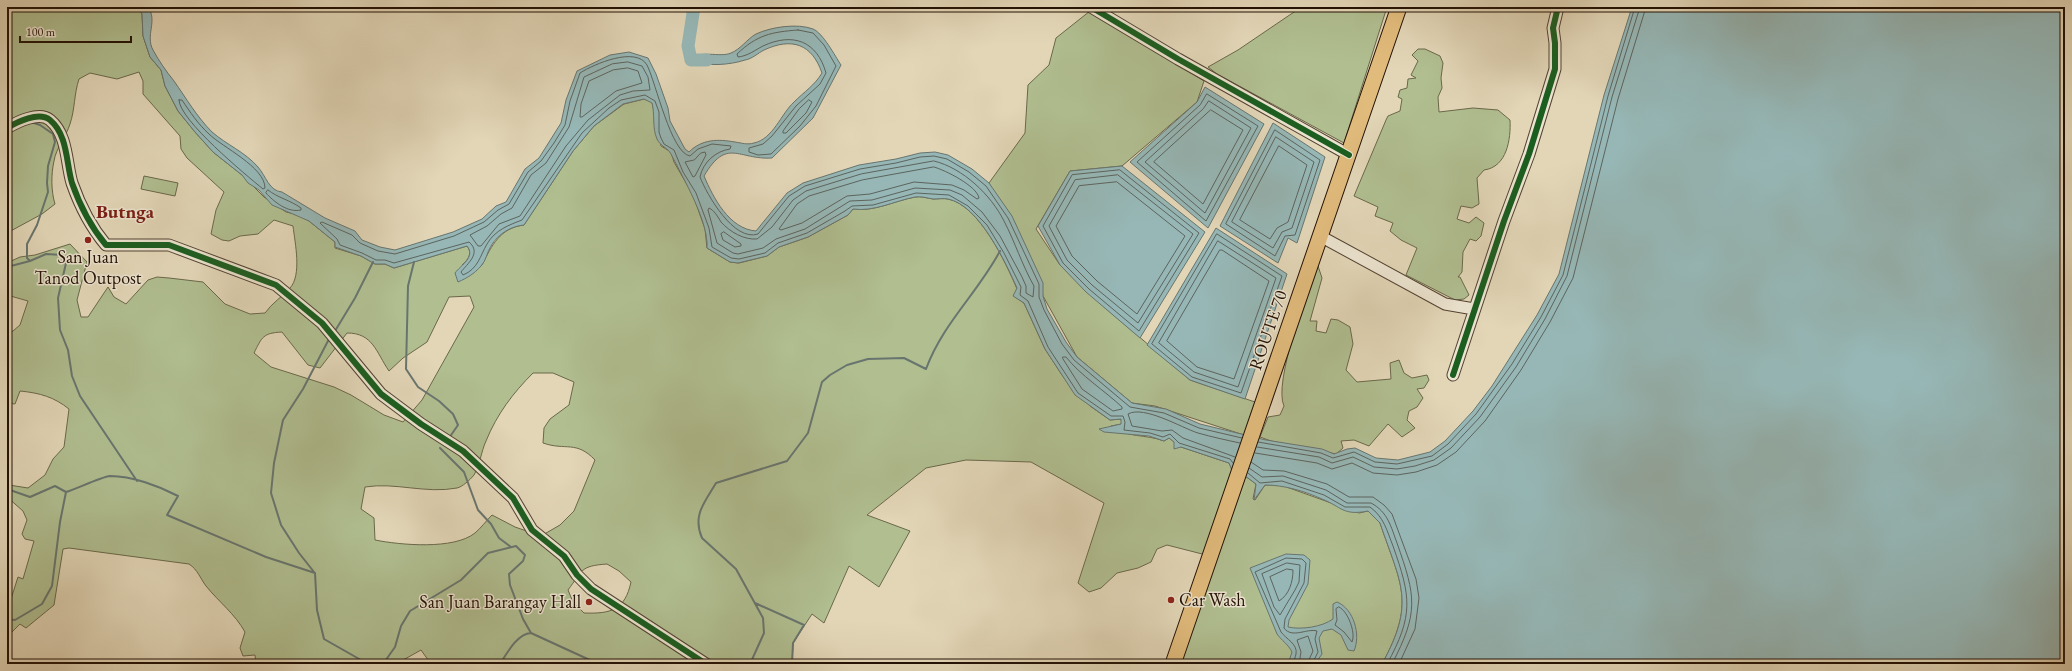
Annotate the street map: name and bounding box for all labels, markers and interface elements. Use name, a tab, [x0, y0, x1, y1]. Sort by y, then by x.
scale bar	[20, 18, 131, 44]
text: 100 m	[26, 24, 56, 40]
district label: Butnga	[96, 199, 155, 224]
marker: San Juan Tanod Outpost	[83, 235, 93, 245]
place label: San Juan Tanod Outpost	[34, 245, 142, 289]
street label: ROUTE 70	[1243, 287, 1292, 373]
place label: Car Wash	[1179, 588, 1246, 611]
place label: San Juan Barangay Hall	[419, 590, 581, 613]
marker: Car Wash	[1166, 595, 1176, 605]
marker: San Juan Barangay Hall	[584, 597, 594, 607]

